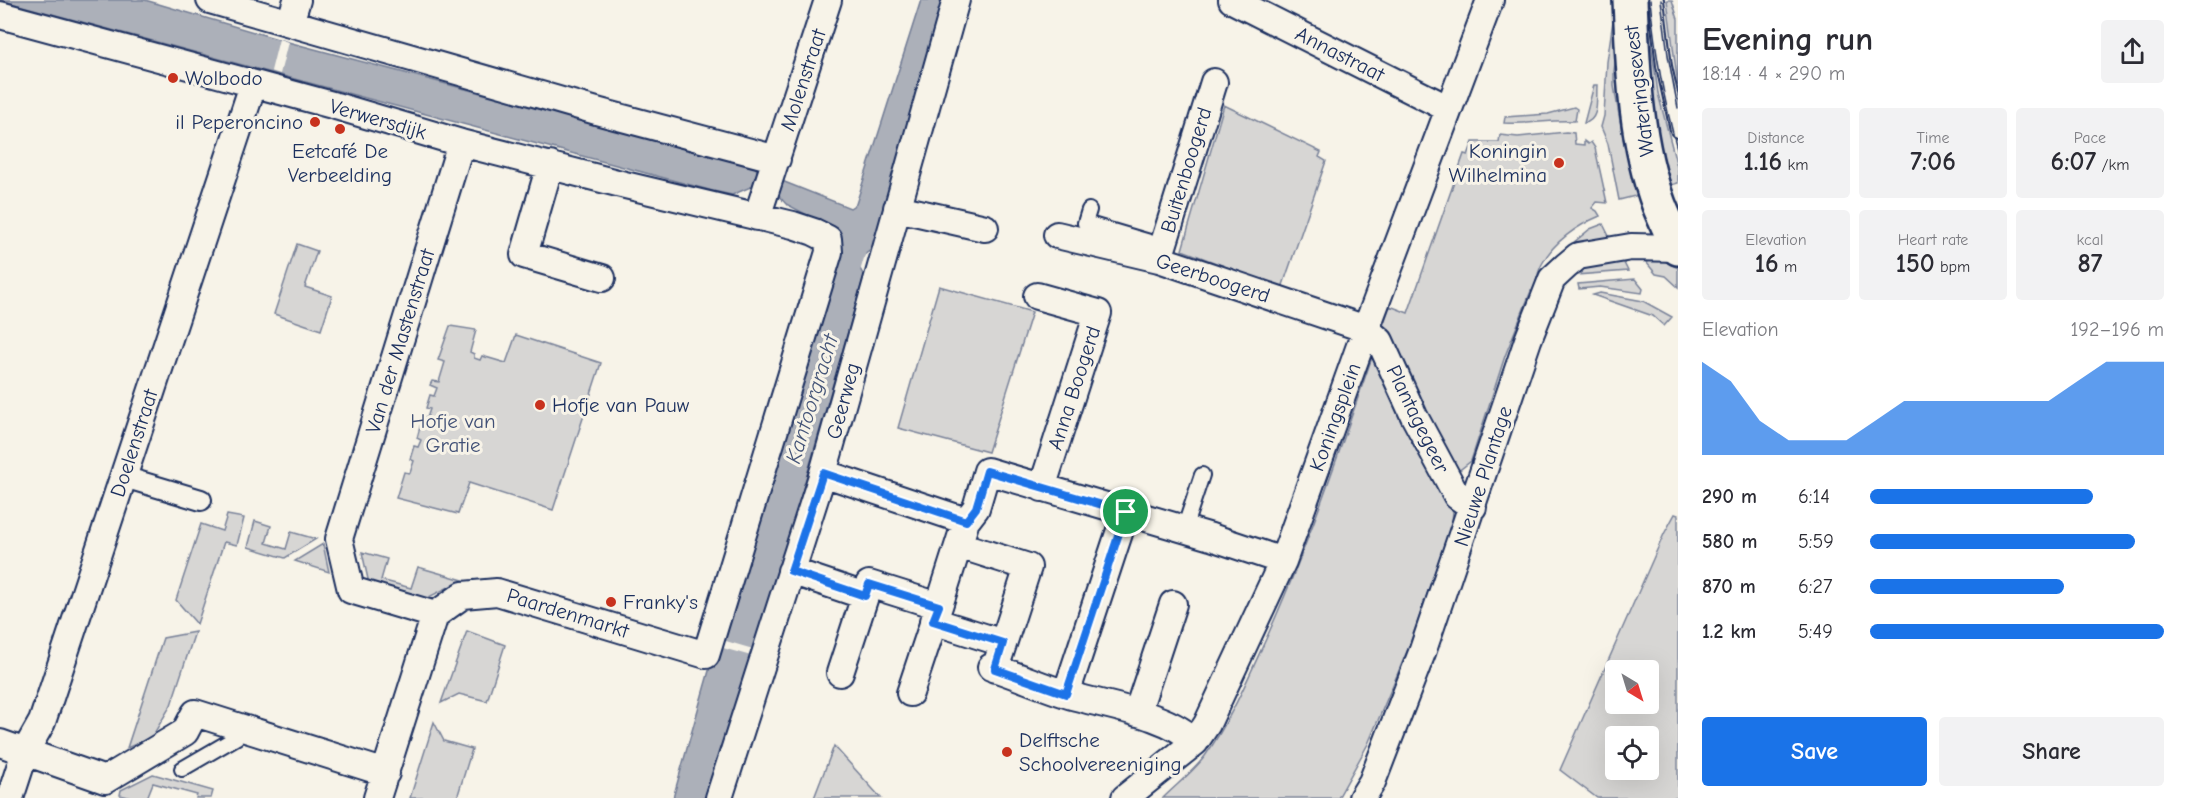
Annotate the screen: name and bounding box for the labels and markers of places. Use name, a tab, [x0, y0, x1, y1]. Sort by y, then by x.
place label: Wolbodo	[185, 66, 263, 90]
marker: Wolbodo	[166, 71, 180, 85]
place label: il Peperoncino	[175, 110, 303, 134]
marker: il Peperoncino	[308, 115, 322, 129]
marker: Eetcafé De Verbeelding	[333, 122, 347, 136]
place label: Eetcafé De Verbeelding	[288, 139, 392, 187]
place label: Koningin Wilhelmina	[1448, 139, 1547, 187]
marker: Koningin Wilhelmina	[1552, 156, 1566, 170]
place label: Hofje van Pauw	[552, 393, 690, 417]
marker: Hofje van Pauw	[533, 398, 547, 412]
pin	[1100, 486, 1151, 537]
place label: Franky's	[623, 590, 698, 614]
marker: Franky's	[604, 595, 618, 609]
place label: Delftsche Schoolvereeniging	[1019, 728, 1182, 776]
marker: Delftsche Schoolvereeniging	[1000, 745, 1014, 759]

